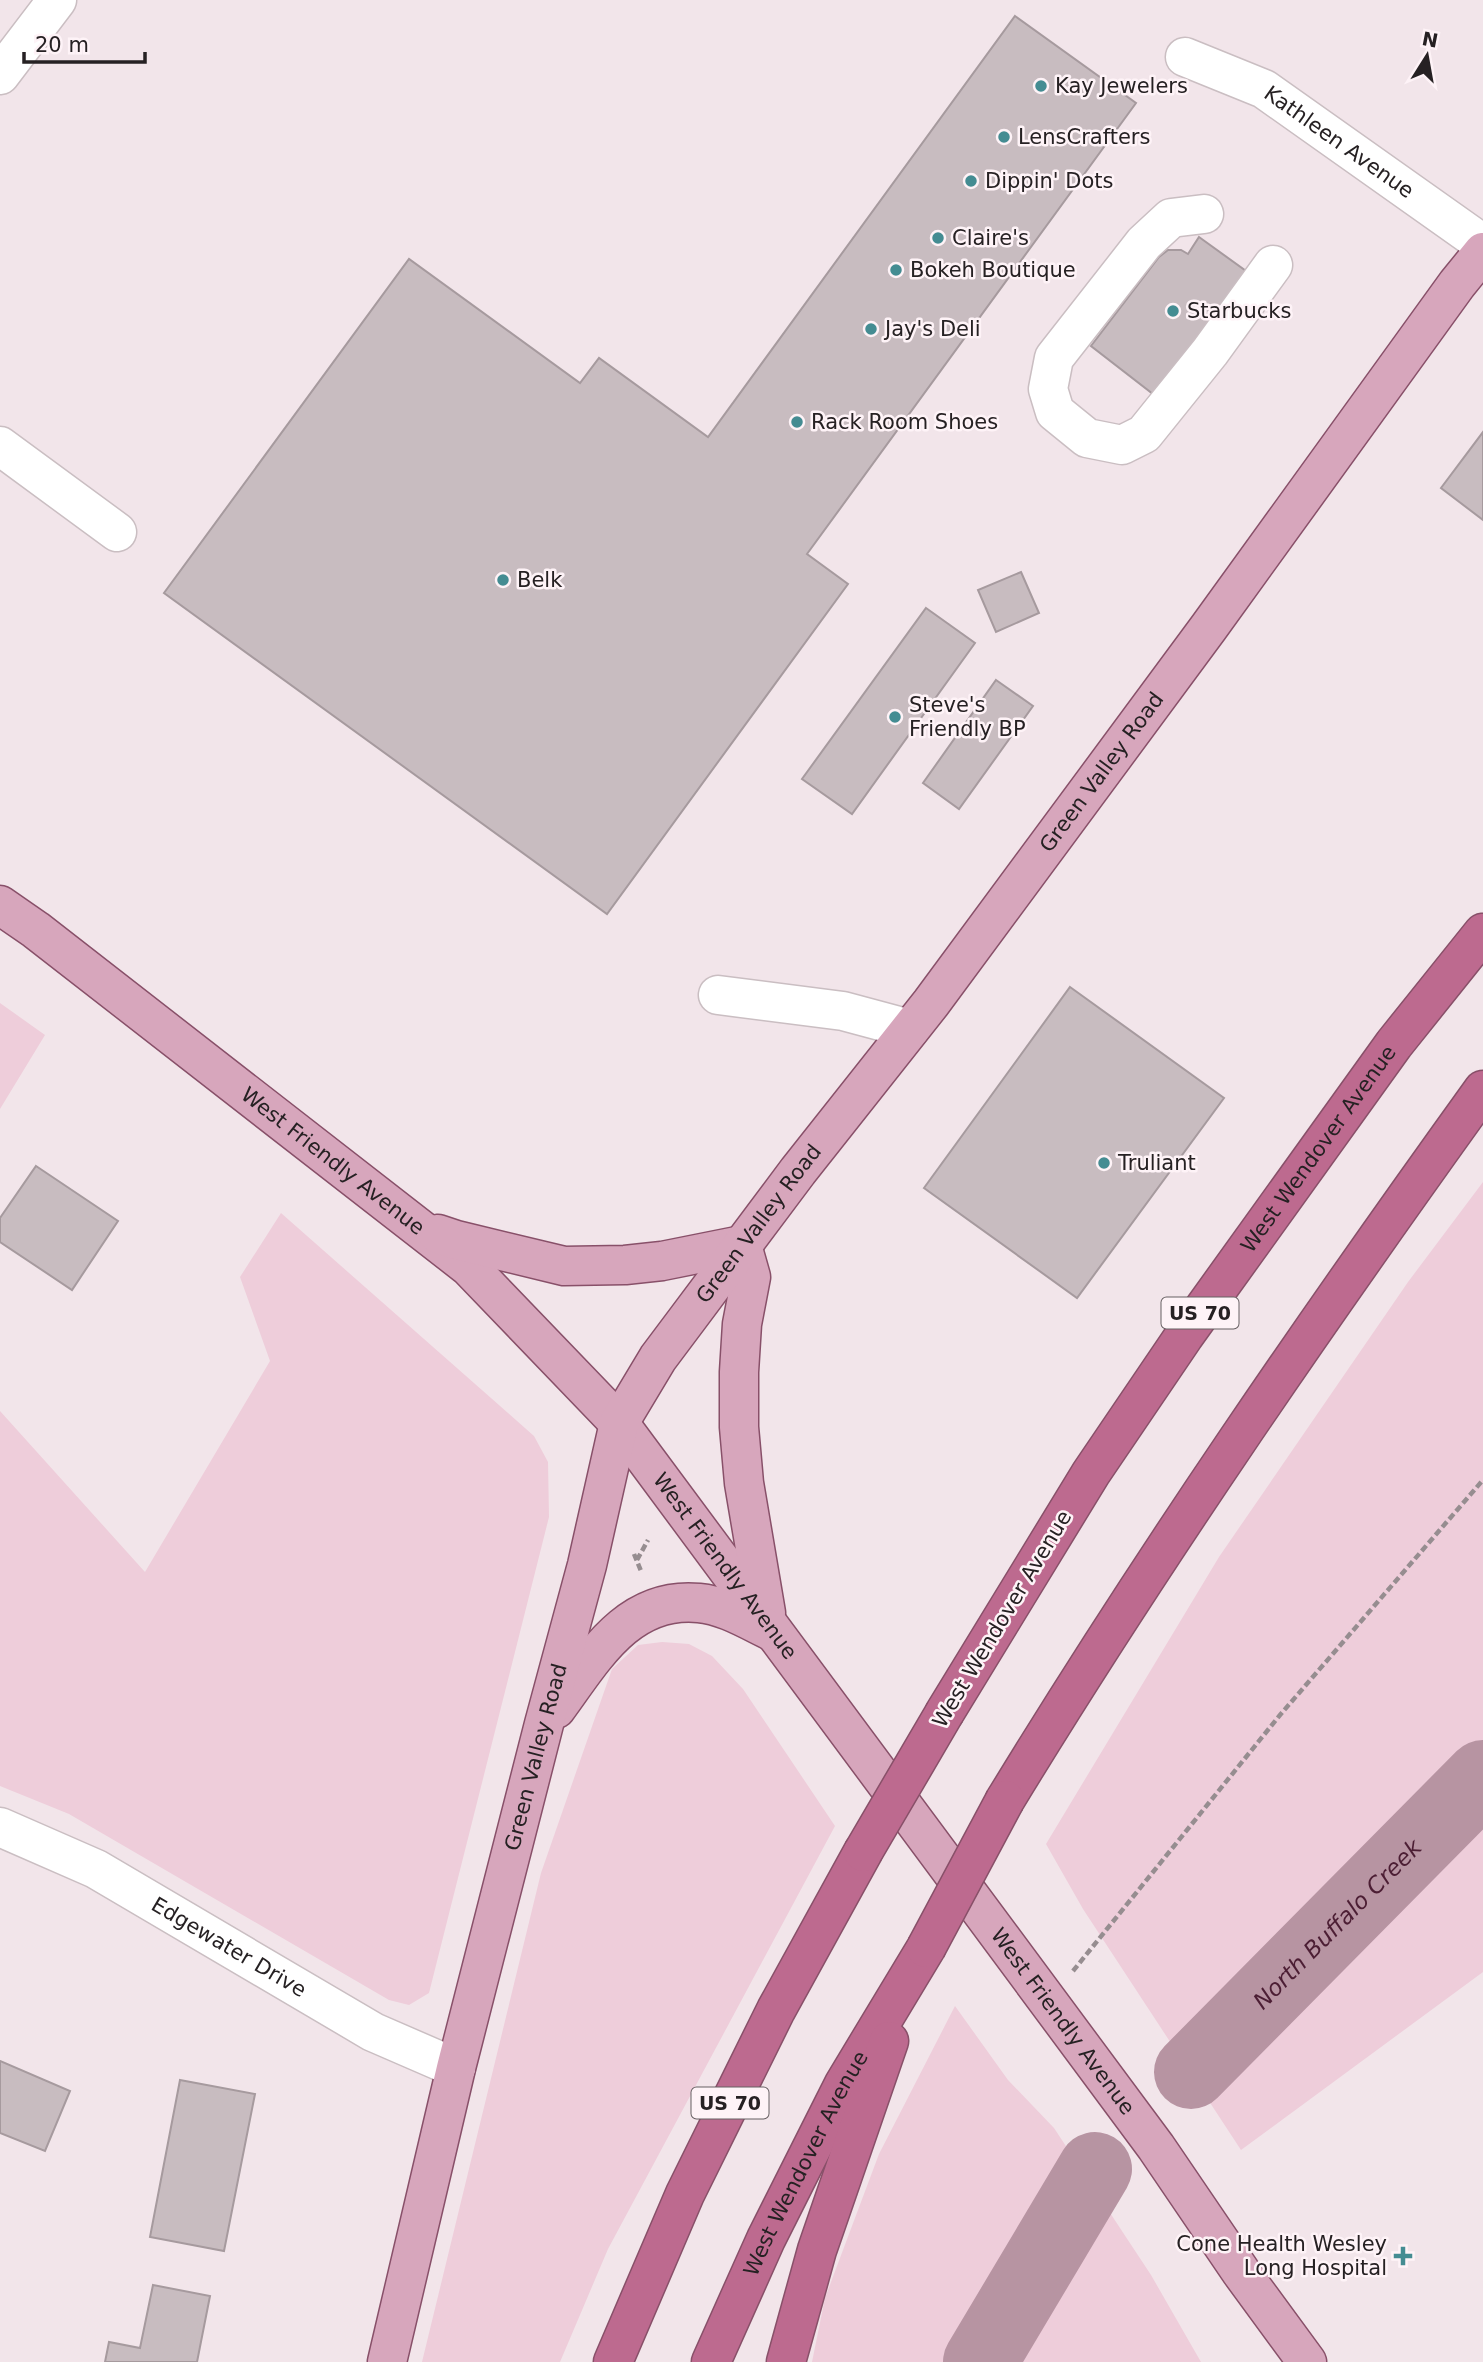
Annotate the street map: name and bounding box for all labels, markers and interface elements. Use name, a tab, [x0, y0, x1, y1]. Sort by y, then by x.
scale bar	[24, 21, 145, 65]
north arrow	[1392, 21, 1462, 91]
text: N	[1420, 27, 1440, 52]
text: 20 m	[35, 33, 89, 57]
place label: Kay Jewelers	[1055, 74, 1188, 98]
marker: Kay Jewelers	[1033, 78, 1049, 94]
street label: Kathleen Avenue	[1260, 81, 1418, 203]
place label: LensCrafters	[1018, 125, 1150, 149]
marker: LensCrafters	[996, 129, 1012, 145]
place label: Dippin' Dots	[985, 169, 1113, 193]
marker: Dippin' Dots	[963, 173, 979, 189]
place label: Claire's	[952, 226, 1029, 250]
marker: Claire's	[930, 230, 946, 246]
place label: Bokeh Boutique	[910, 258, 1076, 282]
marker: Bokeh Boutique	[888, 262, 904, 278]
place label: Starbucks	[1187, 299, 1291, 323]
marker: Starbucks	[1165, 303, 1181, 319]
place label: Jay's Deli	[883, 317, 981, 341]
marker: Jay's Deli	[863, 321, 879, 337]
place label: Rack Room Shoes	[811, 410, 998, 434]
marker: Rack Room Shoes	[789, 414, 805, 430]
place label: Belk	[517, 568, 563, 592]
marker: Belk	[495, 572, 511, 588]
street label: Green Valley Road	[1035, 688, 1168, 857]
place label: Steve's Friendly BP	[909, 693, 1026, 741]
marker: Steve's Friendly BP	[887, 709, 903, 725]
street label: West Wendover Avenue	[1236, 1041, 1401, 1257]
street label: West Friendly Avenue	[236, 1082, 429, 1240]
street label: Green Valley Road	[691, 1140, 826, 1308]
place label: Truliant	[1117, 1151, 1196, 1175]
marker: Truliant	[1096, 1155, 1112, 1171]
road number: US 70	[1162, 1298, 1238, 1329]
street label: West Friendly Avenue	[648, 1468, 802, 1664]
street label: West Wendover Avenue	[928, 1506, 1076, 1732]
street label: Green Valley Road	[500, 1661, 572, 1853]
water label: North Buffalo Creek	[1248, 1833, 1428, 2014]
street label: Edgewater Drive	[147, 1892, 311, 2002]
street label: West Friendly Avenue	[986, 1924, 1140, 2119]
street label: West Wendover Avenue	[739, 2047, 873, 2280]
road number: US 70	[692, 2088, 768, 2118]
place label: Cone Health Wesley Long Hospital	[1176, 2232, 1387, 2280]
marker: Cone Health Wesley Long Hospital	[1393, 2246, 1413, 2266]

